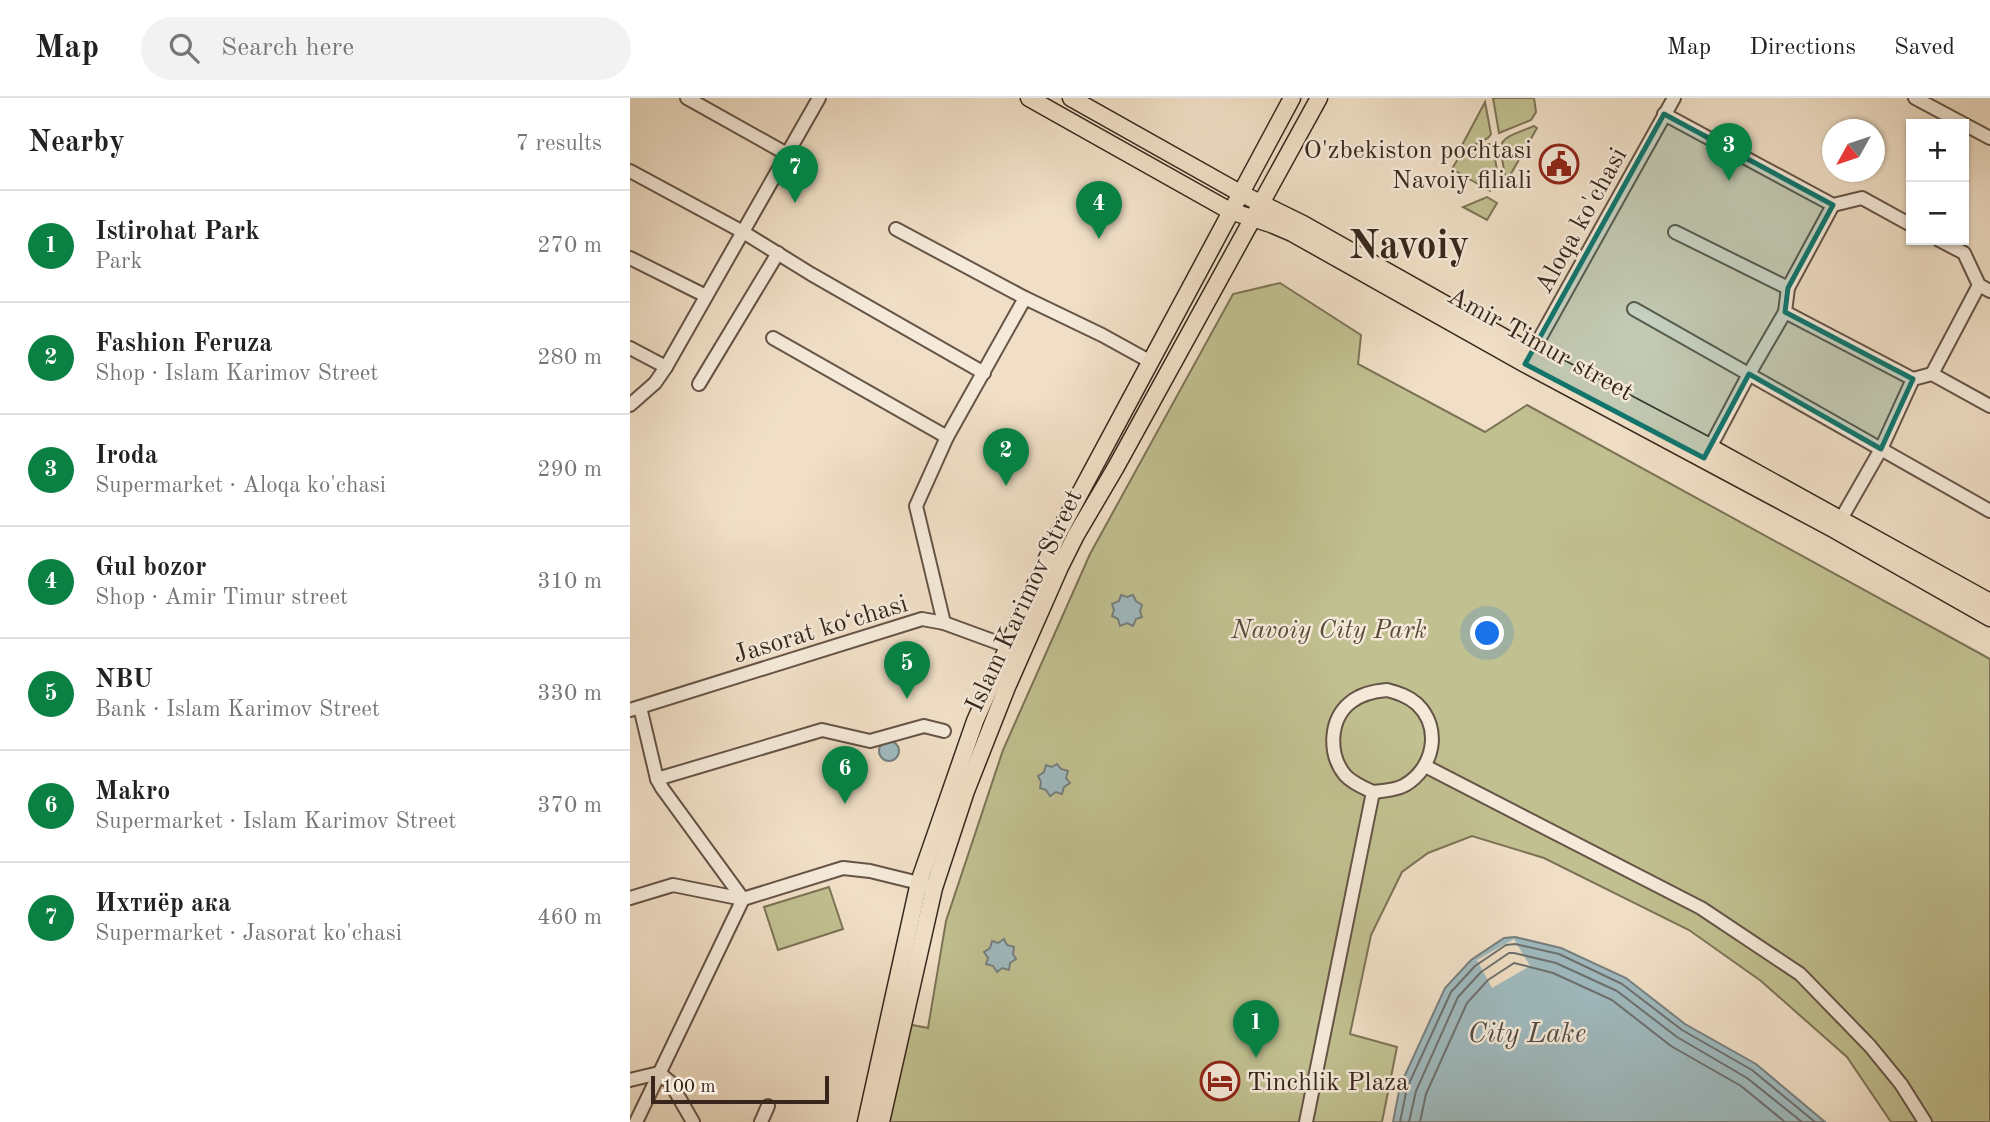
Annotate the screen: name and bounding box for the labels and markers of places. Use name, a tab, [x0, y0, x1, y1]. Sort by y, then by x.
pin: 3	[1706, 123, 1752, 181]
place label: O'zbekiston pochtasi Navoiy filiali	[1304, 138, 1532, 194]
public building icon: O'zbekiston pochtasi Navoiy filiali	[1538, 143, 1580, 185]
pin: 7	[772, 145, 818, 203]
pin: 4	[1076, 181, 1122, 239]
pin: 2	[983, 428, 1029, 486]
pin: 5	[884, 641, 930, 699]
pin: 6	[822, 746, 868, 804]
pin: 1	[1233, 1000, 1279, 1058]
hotel icon: Tinchlik Plaza	[1199, 1060, 1241, 1102]
place label: Tinchlik Plaza	[1247, 1070, 1409, 1096]

